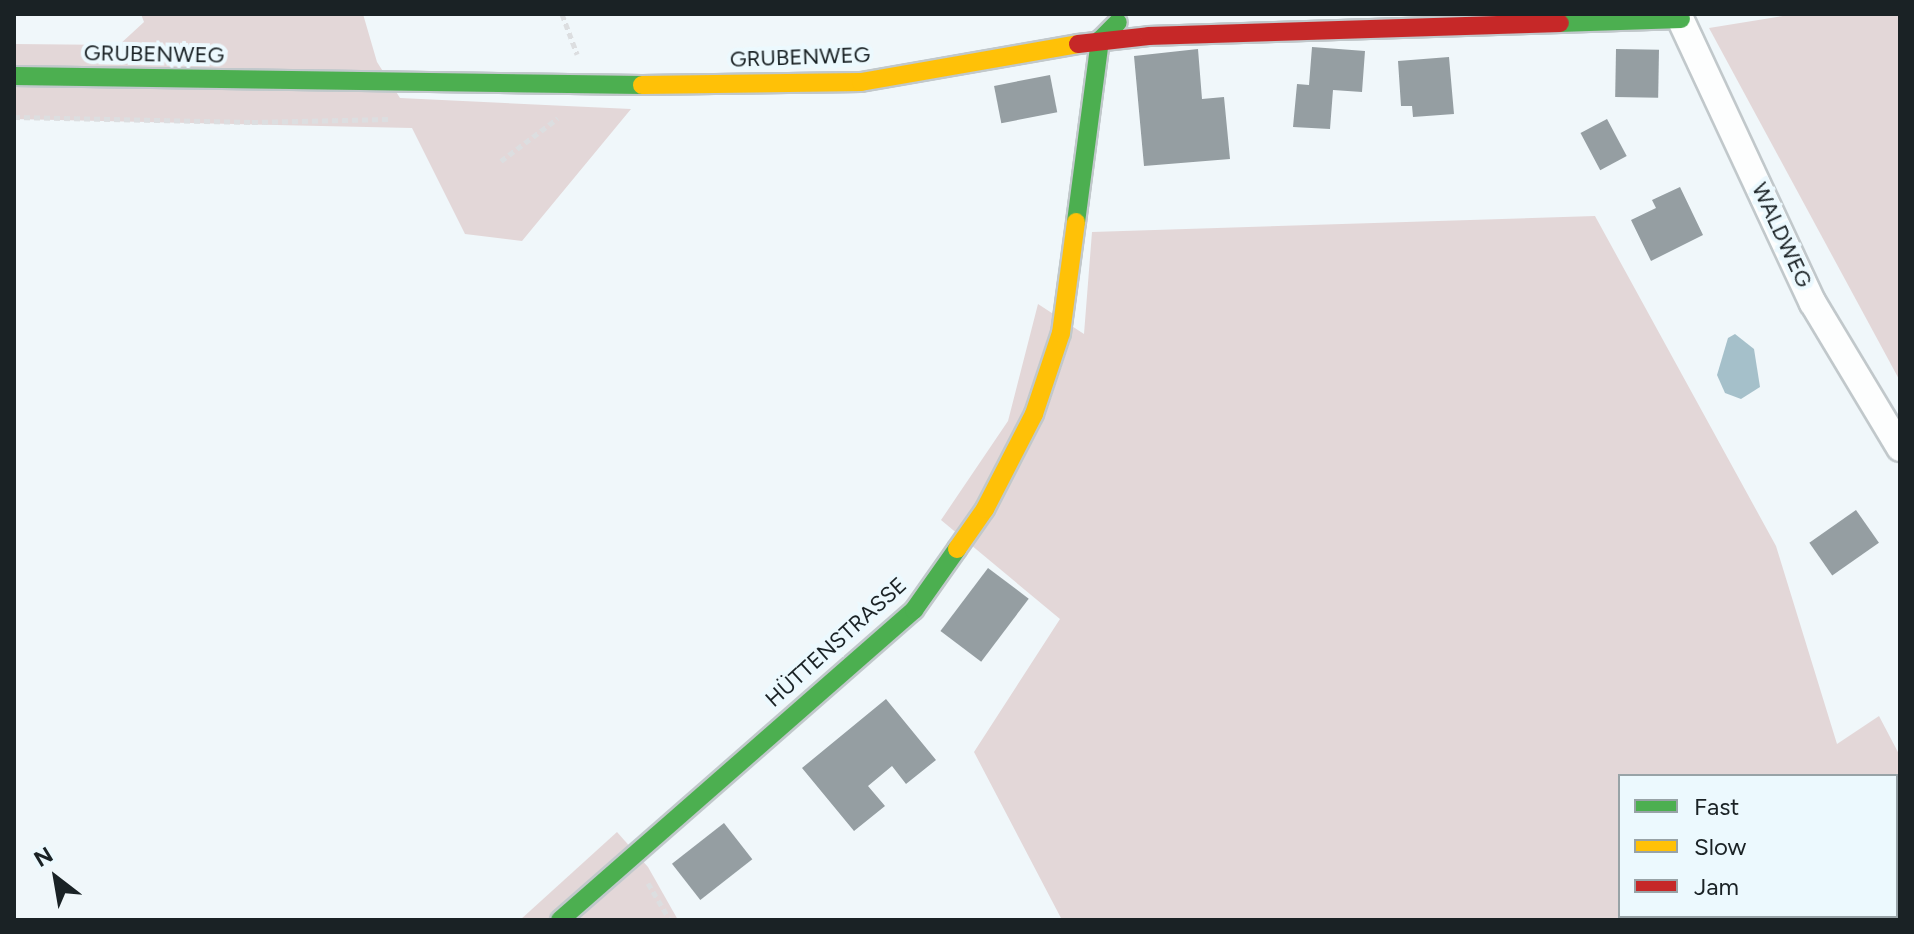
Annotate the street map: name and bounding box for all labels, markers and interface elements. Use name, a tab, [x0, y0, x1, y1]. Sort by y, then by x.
street label: GRUBENWEG	[84, 40, 224, 68]
street label: GRUBENWEG	[729, 41, 871, 73]
street label: WALDWEG	[1746, 178, 1818, 292]
street label: HÜTTENSTRASSE	[760, 572, 912, 712]
legend	[1618, 774, 1898, 918]
text: Fast	[1694, 792, 1739, 821]
text: Slow	[1694, 832, 1746, 861]
north arrow	[16, 838, 96, 918]
text: N	[29, 841, 58, 873]
text: Jam	[1694, 872, 1739, 901]

